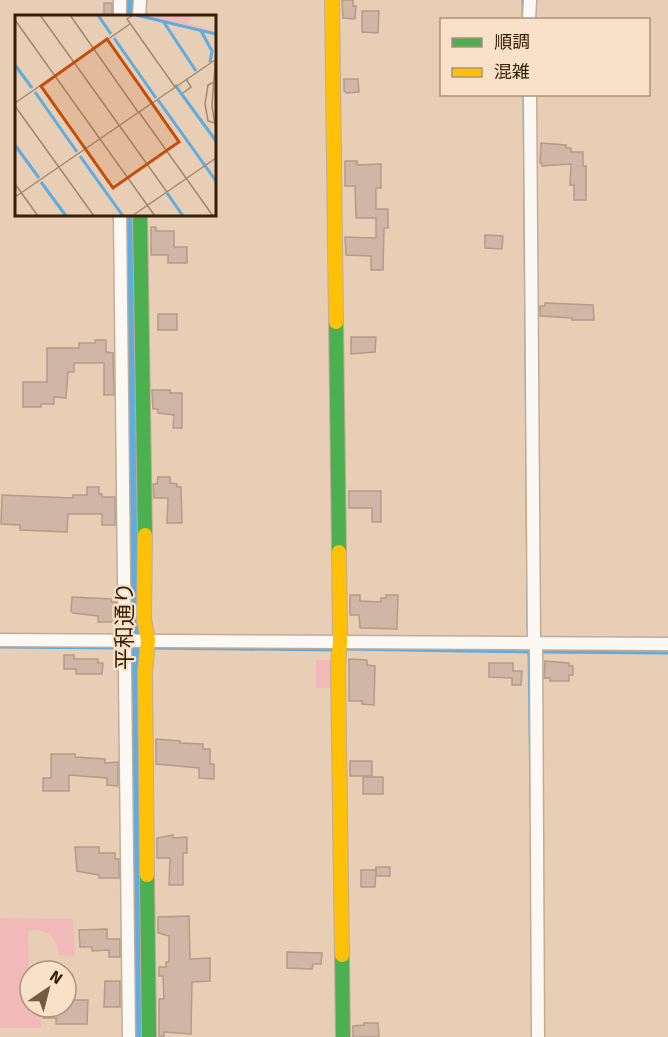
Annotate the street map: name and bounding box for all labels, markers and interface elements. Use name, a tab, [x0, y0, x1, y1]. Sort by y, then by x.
inset map	[15, 15, 216, 216]
legend	[440, 18, 650, 96]
text: 順調	[494, 31, 530, 53]
text: 混雑	[494, 61, 530, 83]
street label: 平和通り	[111, 582, 138, 670]
north arrow	[18, 959, 78, 1019]
text: N	[46, 966, 66, 989]

